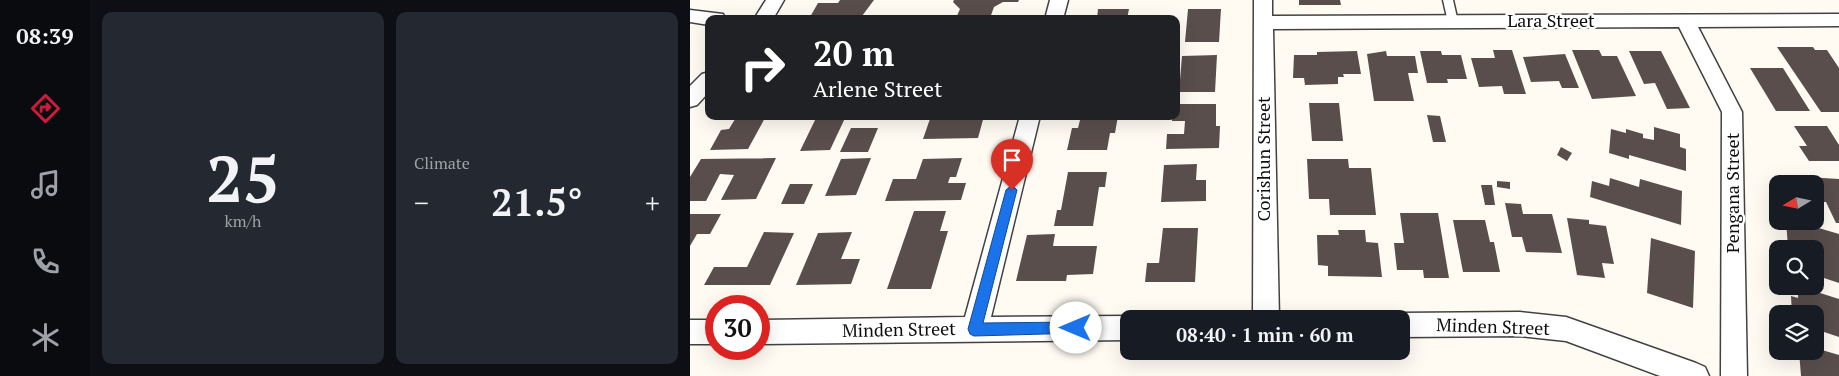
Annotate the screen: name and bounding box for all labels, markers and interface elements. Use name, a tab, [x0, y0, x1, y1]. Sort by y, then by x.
street label: Lara Street	[1507, 8, 1595, 32]
text: 08:39	[16, 21, 74, 50]
text: 20 m	[813, 30, 894, 76]
icon: right	[730, 35, 795, 100]
text: Arlene Street	[813, 74, 942, 103]
icon: directions	[28, 91, 63, 126]
street label: Corishun Street	[1251, 96, 1275, 222]
street label: Pengana Street	[1720, 132, 1744, 253]
text: 25	[206, 134, 280, 221]
pin	[991, 139, 1033, 190]
icon: arrive	[998, 146, 1026, 174]
text: Climate	[414, 152, 470, 174]
icon: music	[28, 167, 63, 202]
north arrow	[1769, 175, 1824, 230]
map controls	[1769, 175, 1824, 360]
text: 21.5°	[491, 177, 583, 227]
text: −	[414, 184, 429, 221]
text: +	[645, 184, 660, 221]
text: km/h	[225, 210, 261, 232]
button: search	[1769, 240, 1824, 295]
icon: phone	[28, 244, 63, 279]
speed limit sign: 30	[705, 295, 770, 360]
position arrow	[1049, 301, 1101, 353]
button: layers	[1769, 305, 1824, 360]
street label: Minden Street	[1436, 312, 1551, 340]
street label: Minden Street	[842, 316, 956, 342]
icon: climate	[28, 320, 63, 355]
text: 08:40 · 1 min · 60 m	[1176, 322, 1354, 347]

